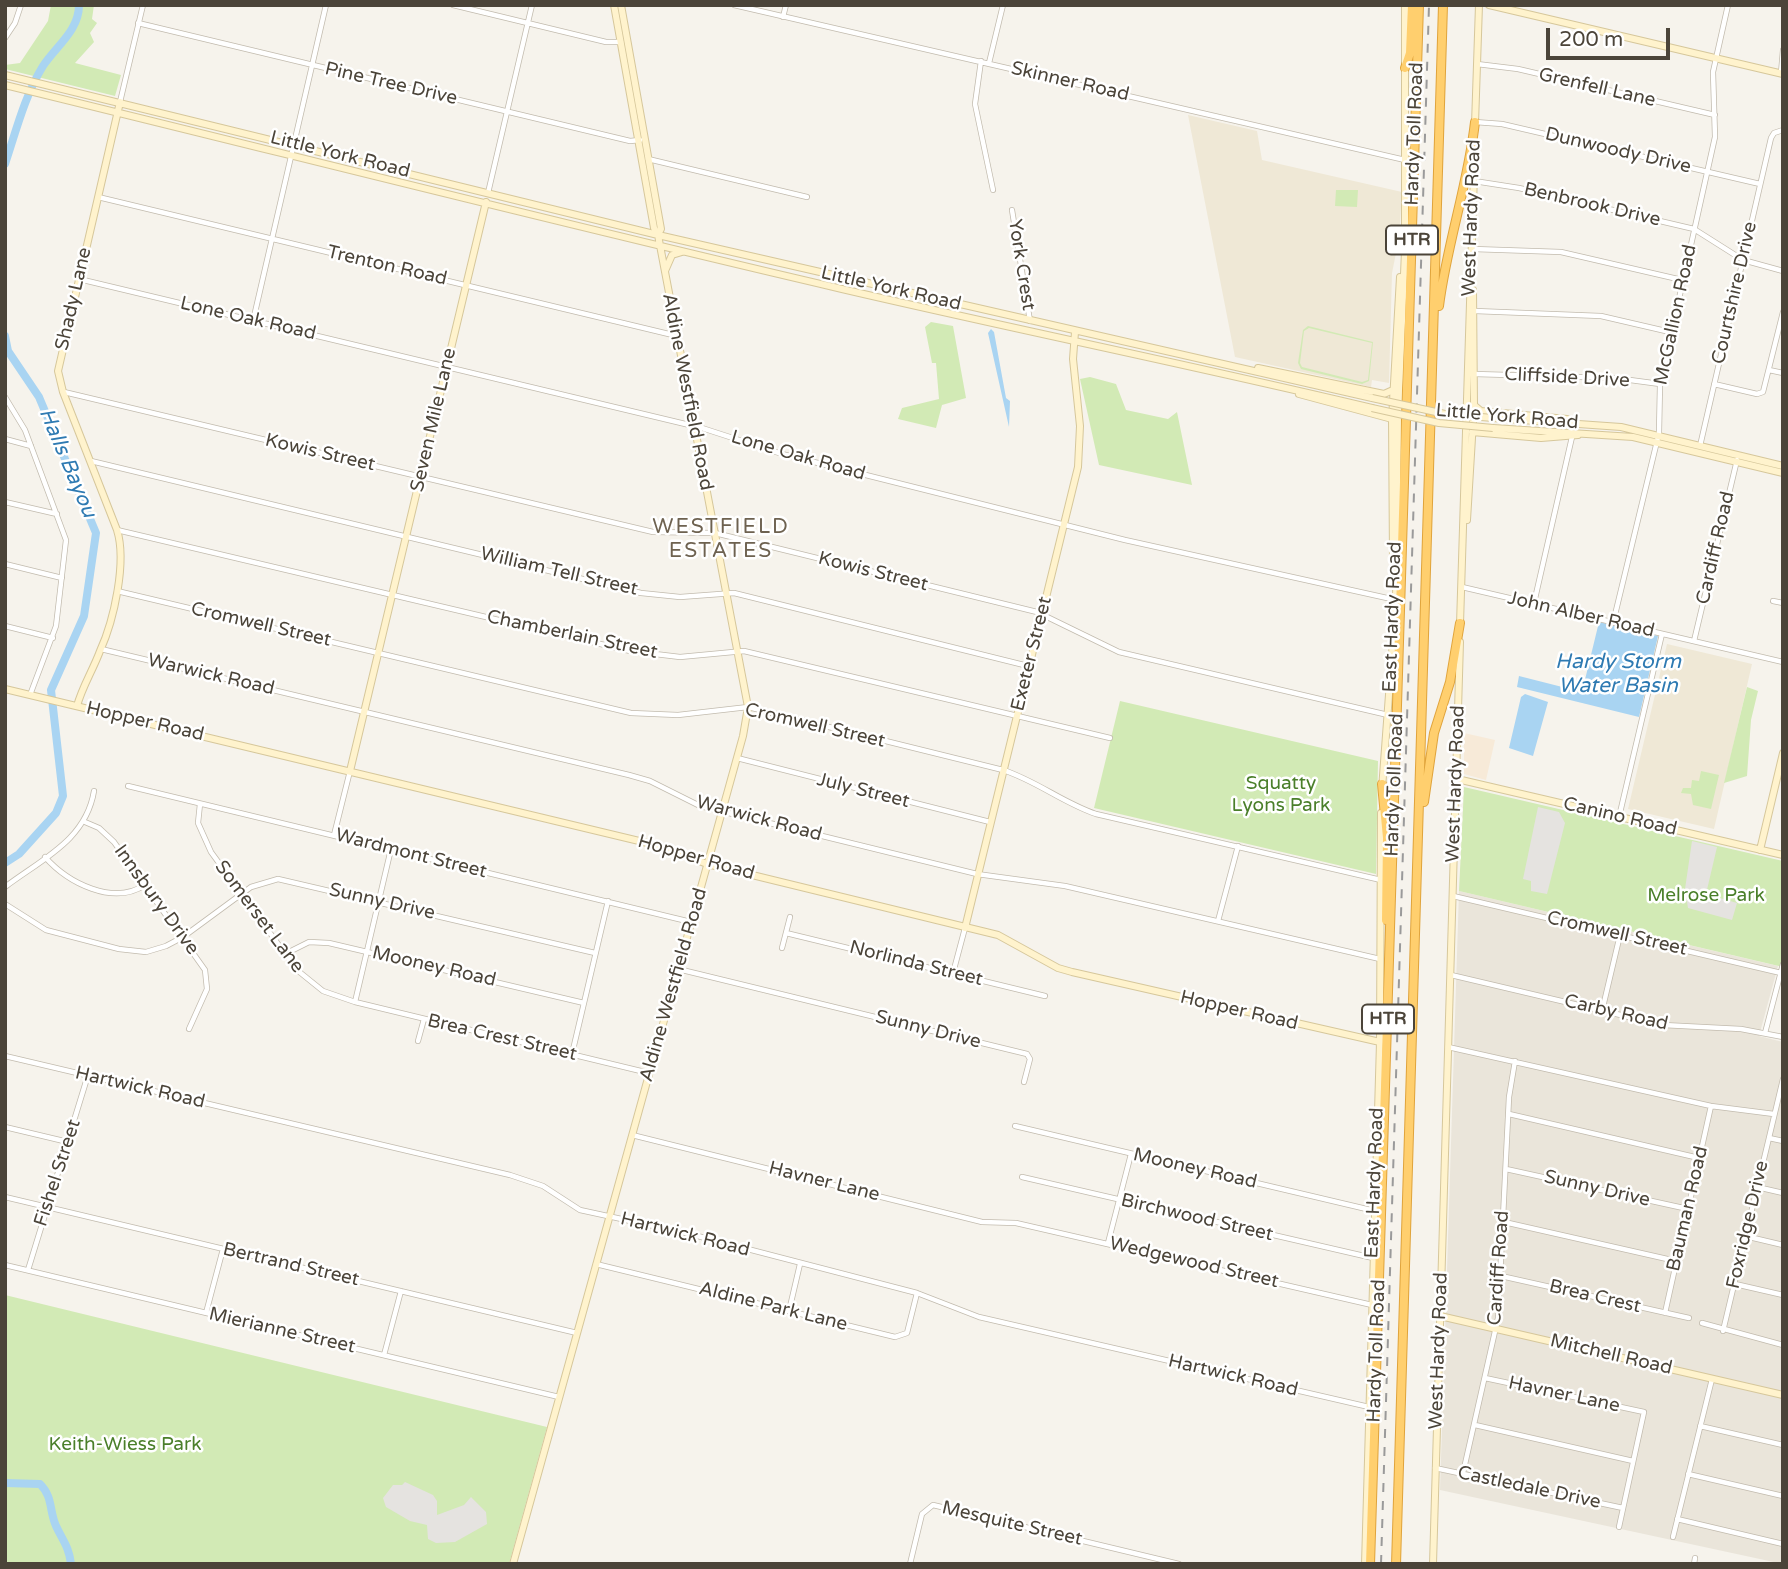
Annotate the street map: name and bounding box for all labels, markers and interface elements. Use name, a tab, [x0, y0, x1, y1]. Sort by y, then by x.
scale bar	[1550, 14, 1674, 58]
text: 200 m	[1559, 27, 1623, 52]
street label: Skinner Road	[1009, 57, 1131, 107]
street label: Pine Tree Drive	[323, 58, 459, 110]
street label: Hardy Toll Road	[1401, 62, 1429, 206]
street label: Grenfell Lane	[1536, 63, 1658, 113]
street label: Dunwoody Drive	[1543, 123, 1693, 179]
street label: Little York Road	[268, 127, 412, 183]
street label: West Hardy Road	[1458, 139, 1486, 297]
street label: Benbrook Drive	[1521, 178, 1663, 232]
street label: York Crest	[1003, 218, 1039, 312]
street label: Courtshire Drive	[1708, 220, 1762, 366]
road number: HTR	[1386, 226, 1438, 254]
street label: Trenton Road	[325, 241, 449, 291]
street label: McGallion Road	[1650, 243, 1702, 387]
street label: Shady Lane	[51, 245, 97, 353]
street label: Little York Road	[819, 262, 963, 316]
street label: Aldine Westfield Road	[657, 291, 717, 493]
street label: Lone Oak Road	[178, 292, 318, 346]
street label: Seven Mile Lane	[406, 346, 462, 494]
street label: Cliffside Drive	[1504, 363, 1630, 393]
street label: Little York Road	[1435, 399, 1579, 435]
water label: Halls Bayou	[33, 404, 101, 522]
street label: Lone Oak Road	[728, 426, 868, 486]
street label: Kowis Street	[263, 429, 377, 477]
street label: Cardiff Road	[1692, 489, 1740, 607]
district label: WESTFIELD ESTATES	[653, 514, 789, 564]
street label: East Hardy Road	[1379, 541, 1407, 693]
street label: William Tell Street	[478, 543, 640, 601]
street label: Kowis Street	[816, 547, 930, 597]
street label: John Alber Road	[1505, 587, 1657, 643]
street label: Exeter Street	[1007, 594, 1057, 714]
street label: Cromwell Street	[189, 598, 333, 652]
street label: Chamberlain Street	[485, 606, 659, 664]
street label: Warwick Road	[145, 649, 277, 701]
water label: Hardy Storm Water Basin	[1555, 649, 1681, 699]
street label: Hopper Road	[84, 697, 206, 747]
street label: Cromwell Street	[743, 699, 887, 753]
street label: West Hardy Road	[1442, 705, 1470, 863]
street label: Hardy Toll Road	[1381, 713, 1409, 857]
street label: July Street	[814, 768, 912, 814]
park label: Squatty Lyons Park	[1232, 773, 1330, 817]
street label: Warwick Road	[694, 791, 824, 847]
street label: Canino Road	[1561, 793, 1679, 841]
street label: Wardmont Street	[333, 824, 489, 884]
street label: Hopper Road	[635, 830, 757, 886]
street label: Innsbury Drive	[108, 841, 204, 959]
street label: Somerset Lane	[209, 856, 309, 978]
street label: Sunny Drive	[327, 879, 437, 925]
park label: Melrose Park	[1647, 885, 1765, 907]
street label: Aldine Westfield Road	[635, 886, 713, 1084]
street label: Cromwell Street	[1545, 907, 1689, 961]
street label: Norlinda Street	[847, 936, 985, 992]
street label: Mooney Road	[370, 942, 498, 992]
street label: Hopper Road	[1178, 986, 1300, 1036]
street label: Carby Road	[1562, 990, 1670, 1036]
road number: HTR	[1362, 1004, 1414, 1034]
street label: Sunny Drive	[873, 1006, 983, 1054]
street label: Brea Crest Street	[425, 1010, 579, 1066]
street label: Hartwick Road	[73, 1062, 207, 1114]
street label: East Hardy Road	[1361, 1107, 1389, 1259]
street label: Fishel Street	[30, 1116, 86, 1230]
street label: Mooney Road	[1131, 1144, 1259, 1194]
street label: Bauman Road	[1663, 1144, 1713, 1274]
street label: Havner Lane	[766, 1157, 882, 1207]
street label: Foxridge Drive	[1722, 1159, 1774, 1291]
street label: Sunny Drive	[1542, 1166, 1652, 1212]
street label: Birchwood Street	[1119, 1189, 1275, 1247]
street label: Hartwick Road	[618, 1208, 752, 1262]
street label: Cardiff Road	[1484, 1210, 1514, 1326]
street label: Wedgewood Street	[1107, 1232, 1281, 1294]
street label: Bertrand Street	[221, 1238, 361, 1292]
street label: West Hardy Road	[1425, 1272, 1453, 1430]
street label: Brea Crest	[1547, 1275, 1643, 1319]
street label: Aldine Park Lane	[696, 1278, 850, 1336]
street label: Hardy Toll Road	[1363, 1279, 1391, 1423]
street label: Mierianne Street	[207, 1303, 357, 1359]
street label: Mitchell Road	[1548, 1330, 1674, 1380]
street label: Hartwick Road	[1166, 1350, 1300, 1402]
street label: Havner Lane	[1506, 1372, 1622, 1418]
park label: Keith-Wiess Park	[48, 1434, 202, 1456]
street label: Castledale Drive	[1455, 1462, 1603, 1514]
street label: Mesquite Street	[940, 1497, 1084, 1551]

